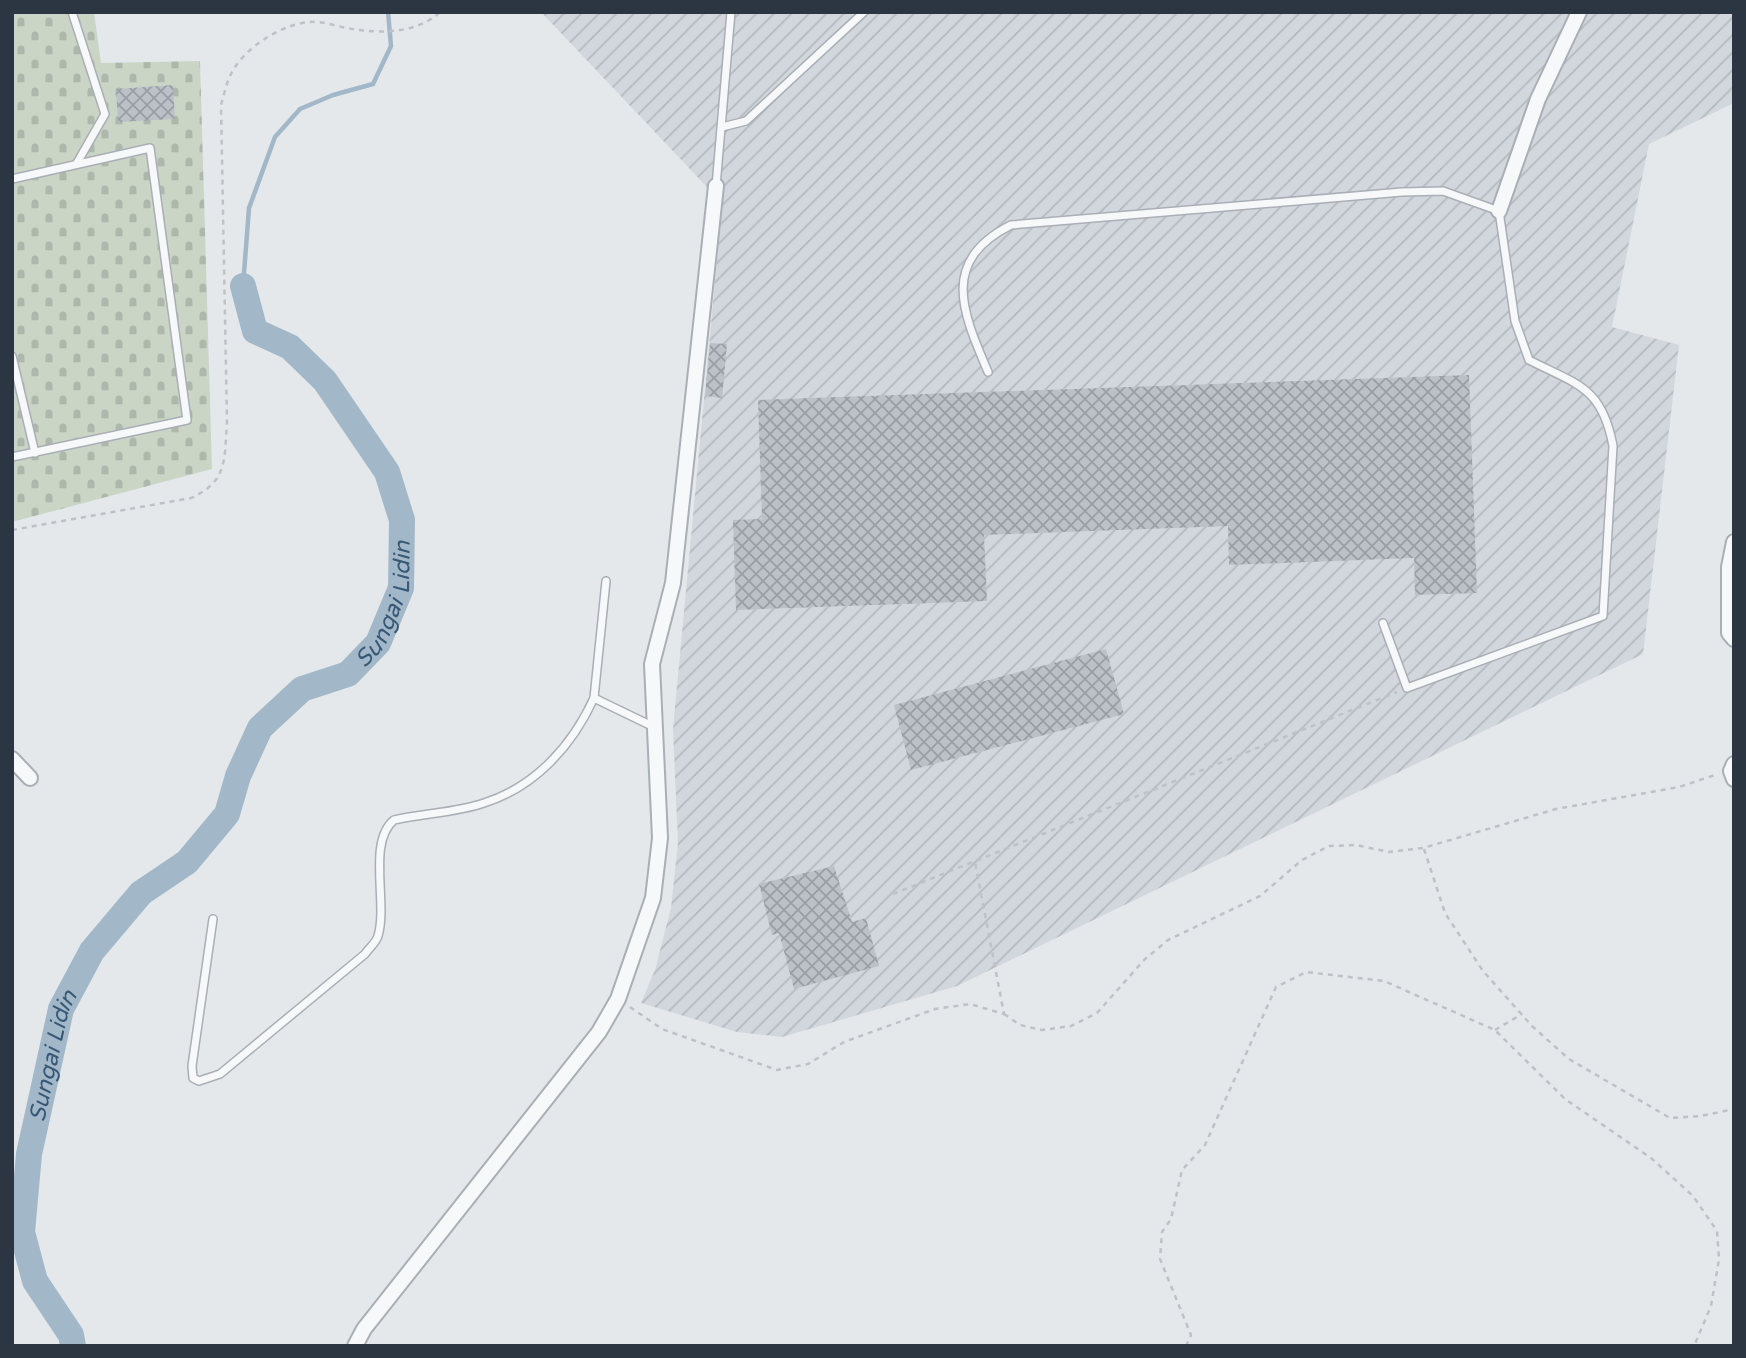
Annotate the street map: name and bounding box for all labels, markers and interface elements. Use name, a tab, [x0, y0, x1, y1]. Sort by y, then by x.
water label: Sungai Lidin	[349, 540, 417, 673]
water label: Sungai Lidin	[24, 985, 84, 1124]

